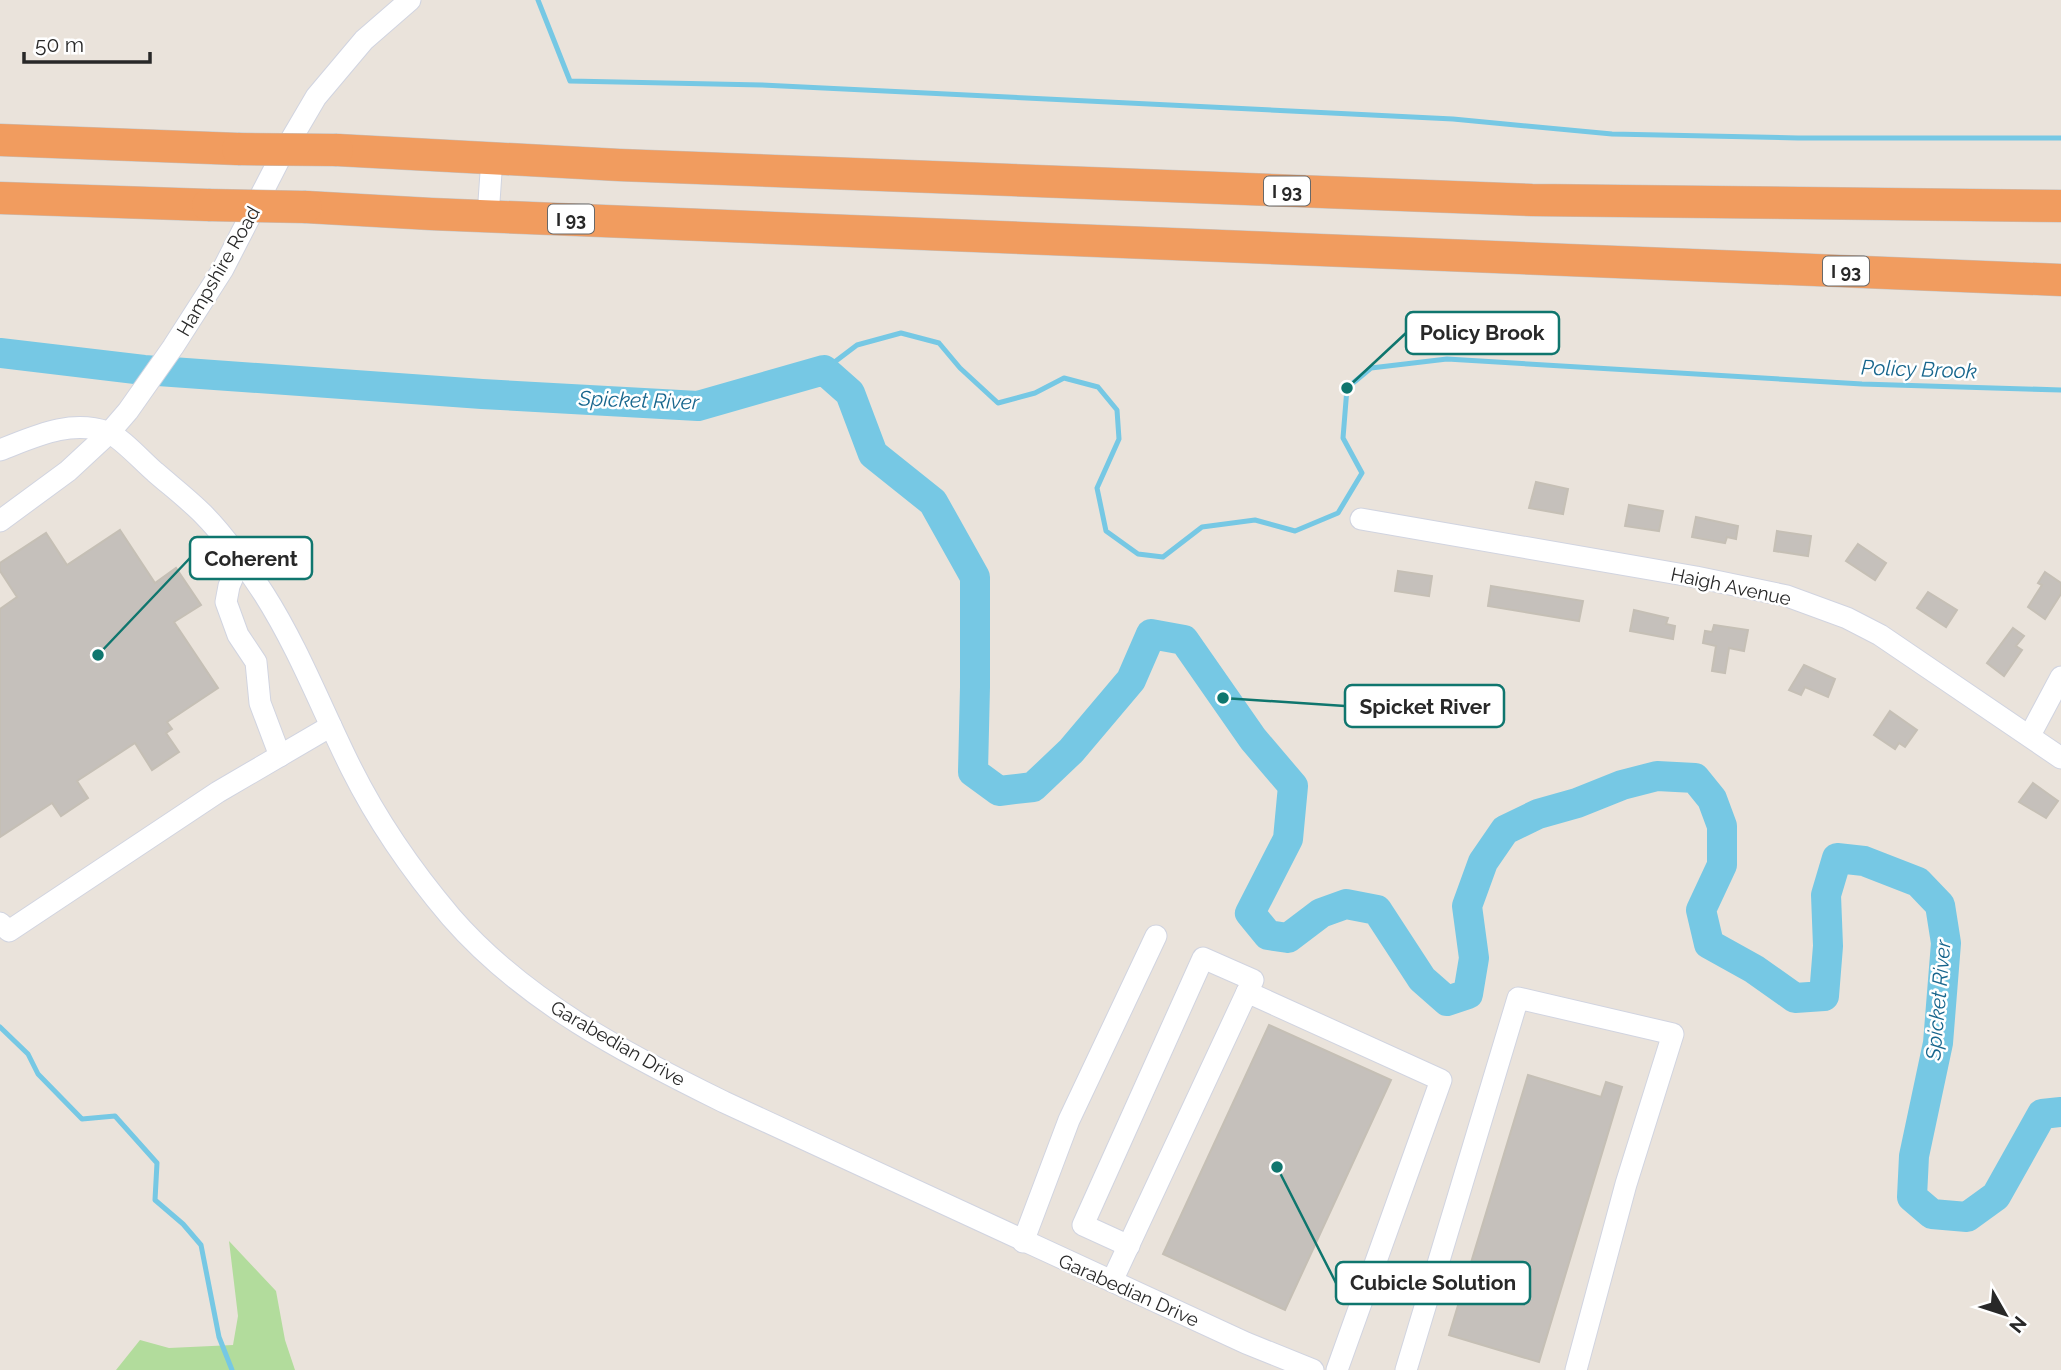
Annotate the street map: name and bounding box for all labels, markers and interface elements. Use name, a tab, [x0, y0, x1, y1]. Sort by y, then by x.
scale bar	[24, 21, 150, 65]
text: 50 m	[35, 32, 84, 57]
road number: I 93	[1264, 176, 1310, 206]
street label: Hampshire Road	[172, 202, 264, 340]
road number: I 93	[548, 204, 594, 233]
road number: I 93	[1823, 256, 1869, 286]
callout: Policy Brook	[1406, 312, 1559, 354]
text: Policy Brook	[1420, 320, 1545, 345]
water label: Policy Brook	[1861, 354, 1977, 384]
water label: Spicket River	[577, 385, 700, 415]
callout: Coherent	[190, 537, 312, 579]
text: Coherent	[204, 546, 298, 571]
street label: Haigh Avenue	[1669, 563, 1793, 609]
callout: Spicket River	[1345, 685, 1504, 727]
text: Spicket River	[1359, 694, 1491, 719]
water label: Spicket River	[1920, 938, 1956, 1062]
street label: Garabedian Drive	[547, 996, 689, 1090]
street label: Garabedian Drive	[1055, 1249, 1203, 1331]
callout: Cubicle Solution	[1336, 1262, 1530, 1304]
text: Cubicle Solution	[1350, 1270, 1516, 1295]
north arrow	[1970, 1279, 2040, 1349]
text: N	[2005, 1312, 2031, 1337]

